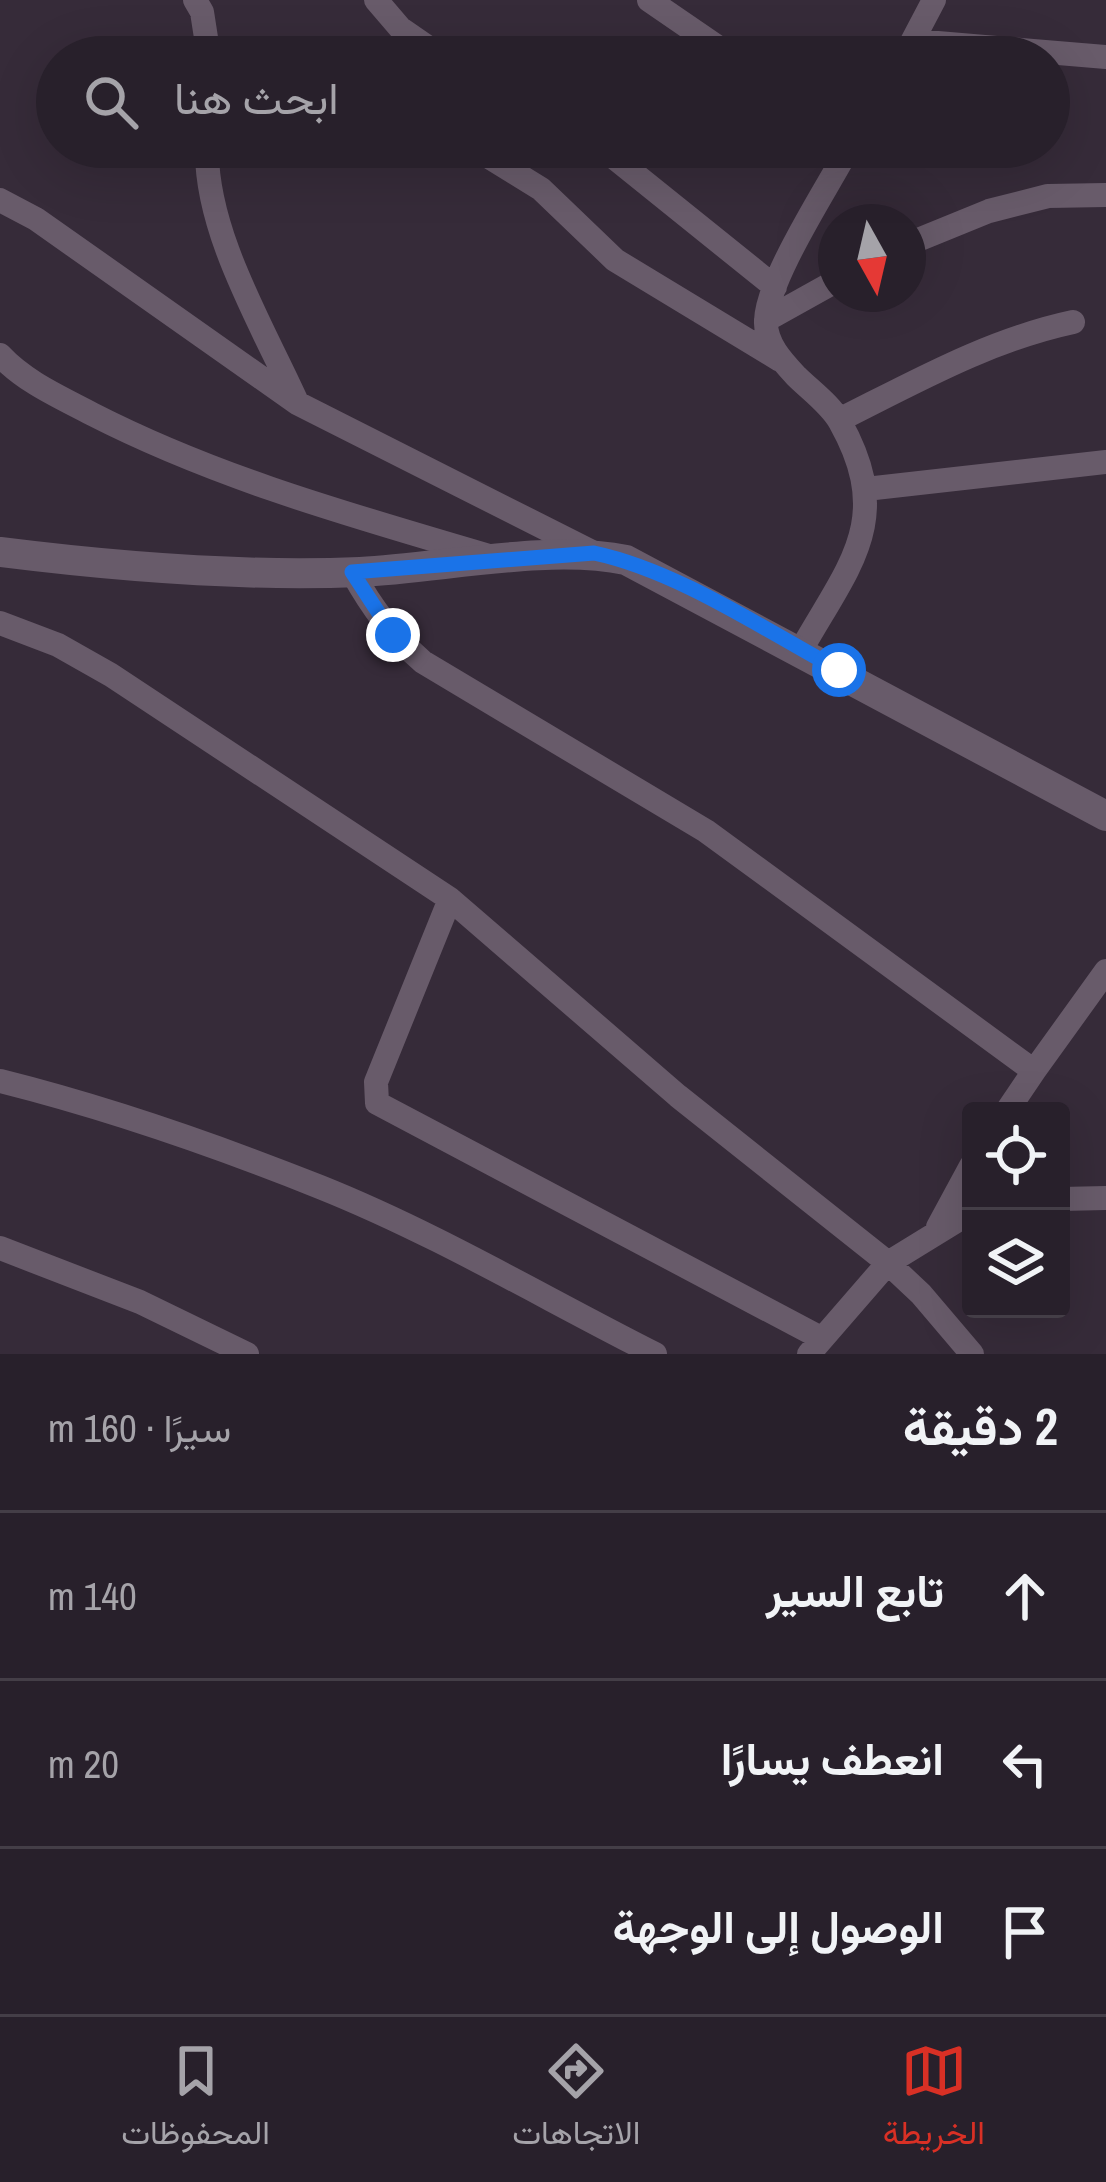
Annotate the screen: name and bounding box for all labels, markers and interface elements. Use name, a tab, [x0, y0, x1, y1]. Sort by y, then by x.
search box	[36, 36, 1070, 168]
text: ابحث هنا	[174, 67, 339, 128]
icon: search	[78, 69, 144, 135]
north arrow	[818, 204, 926, 312]
route end	[366, 608, 420, 662]
route start	[812, 643, 866, 697]
map controls	[962, 1102, 1070, 1318]
button: locate	[962, 1102, 1070, 1210]
button: layers	[962, 1210, 1070, 1318]
text: 2 دقيقة	[903, 1392, 1058, 1461]
text: سيرًا · 160 m	[48, 1402, 231, 1454]
text: تابع السير	[766, 1560, 944, 1621]
icon: ahead	[992, 1563, 1058, 1629]
text: 140 m	[48, 1570, 137, 1622]
text: انعطف يسارًا	[721, 1728, 944, 1789]
icon: left	[992, 1731, 1058, 1797]
text: 20 m	[48, 1738, 119, 1790]
text: الوصول إلى الوجهة	[612, 1896, 944, 1957]
icon: arrive	[992, 1899, 1058, 1965]
tab: المحفوظات	[121, 2038, 270, 2162]
tab: الاتجاهات	[512, 2038, 640, 2162]
tab: الخريطة	[883, 2038, 985, 2162]

